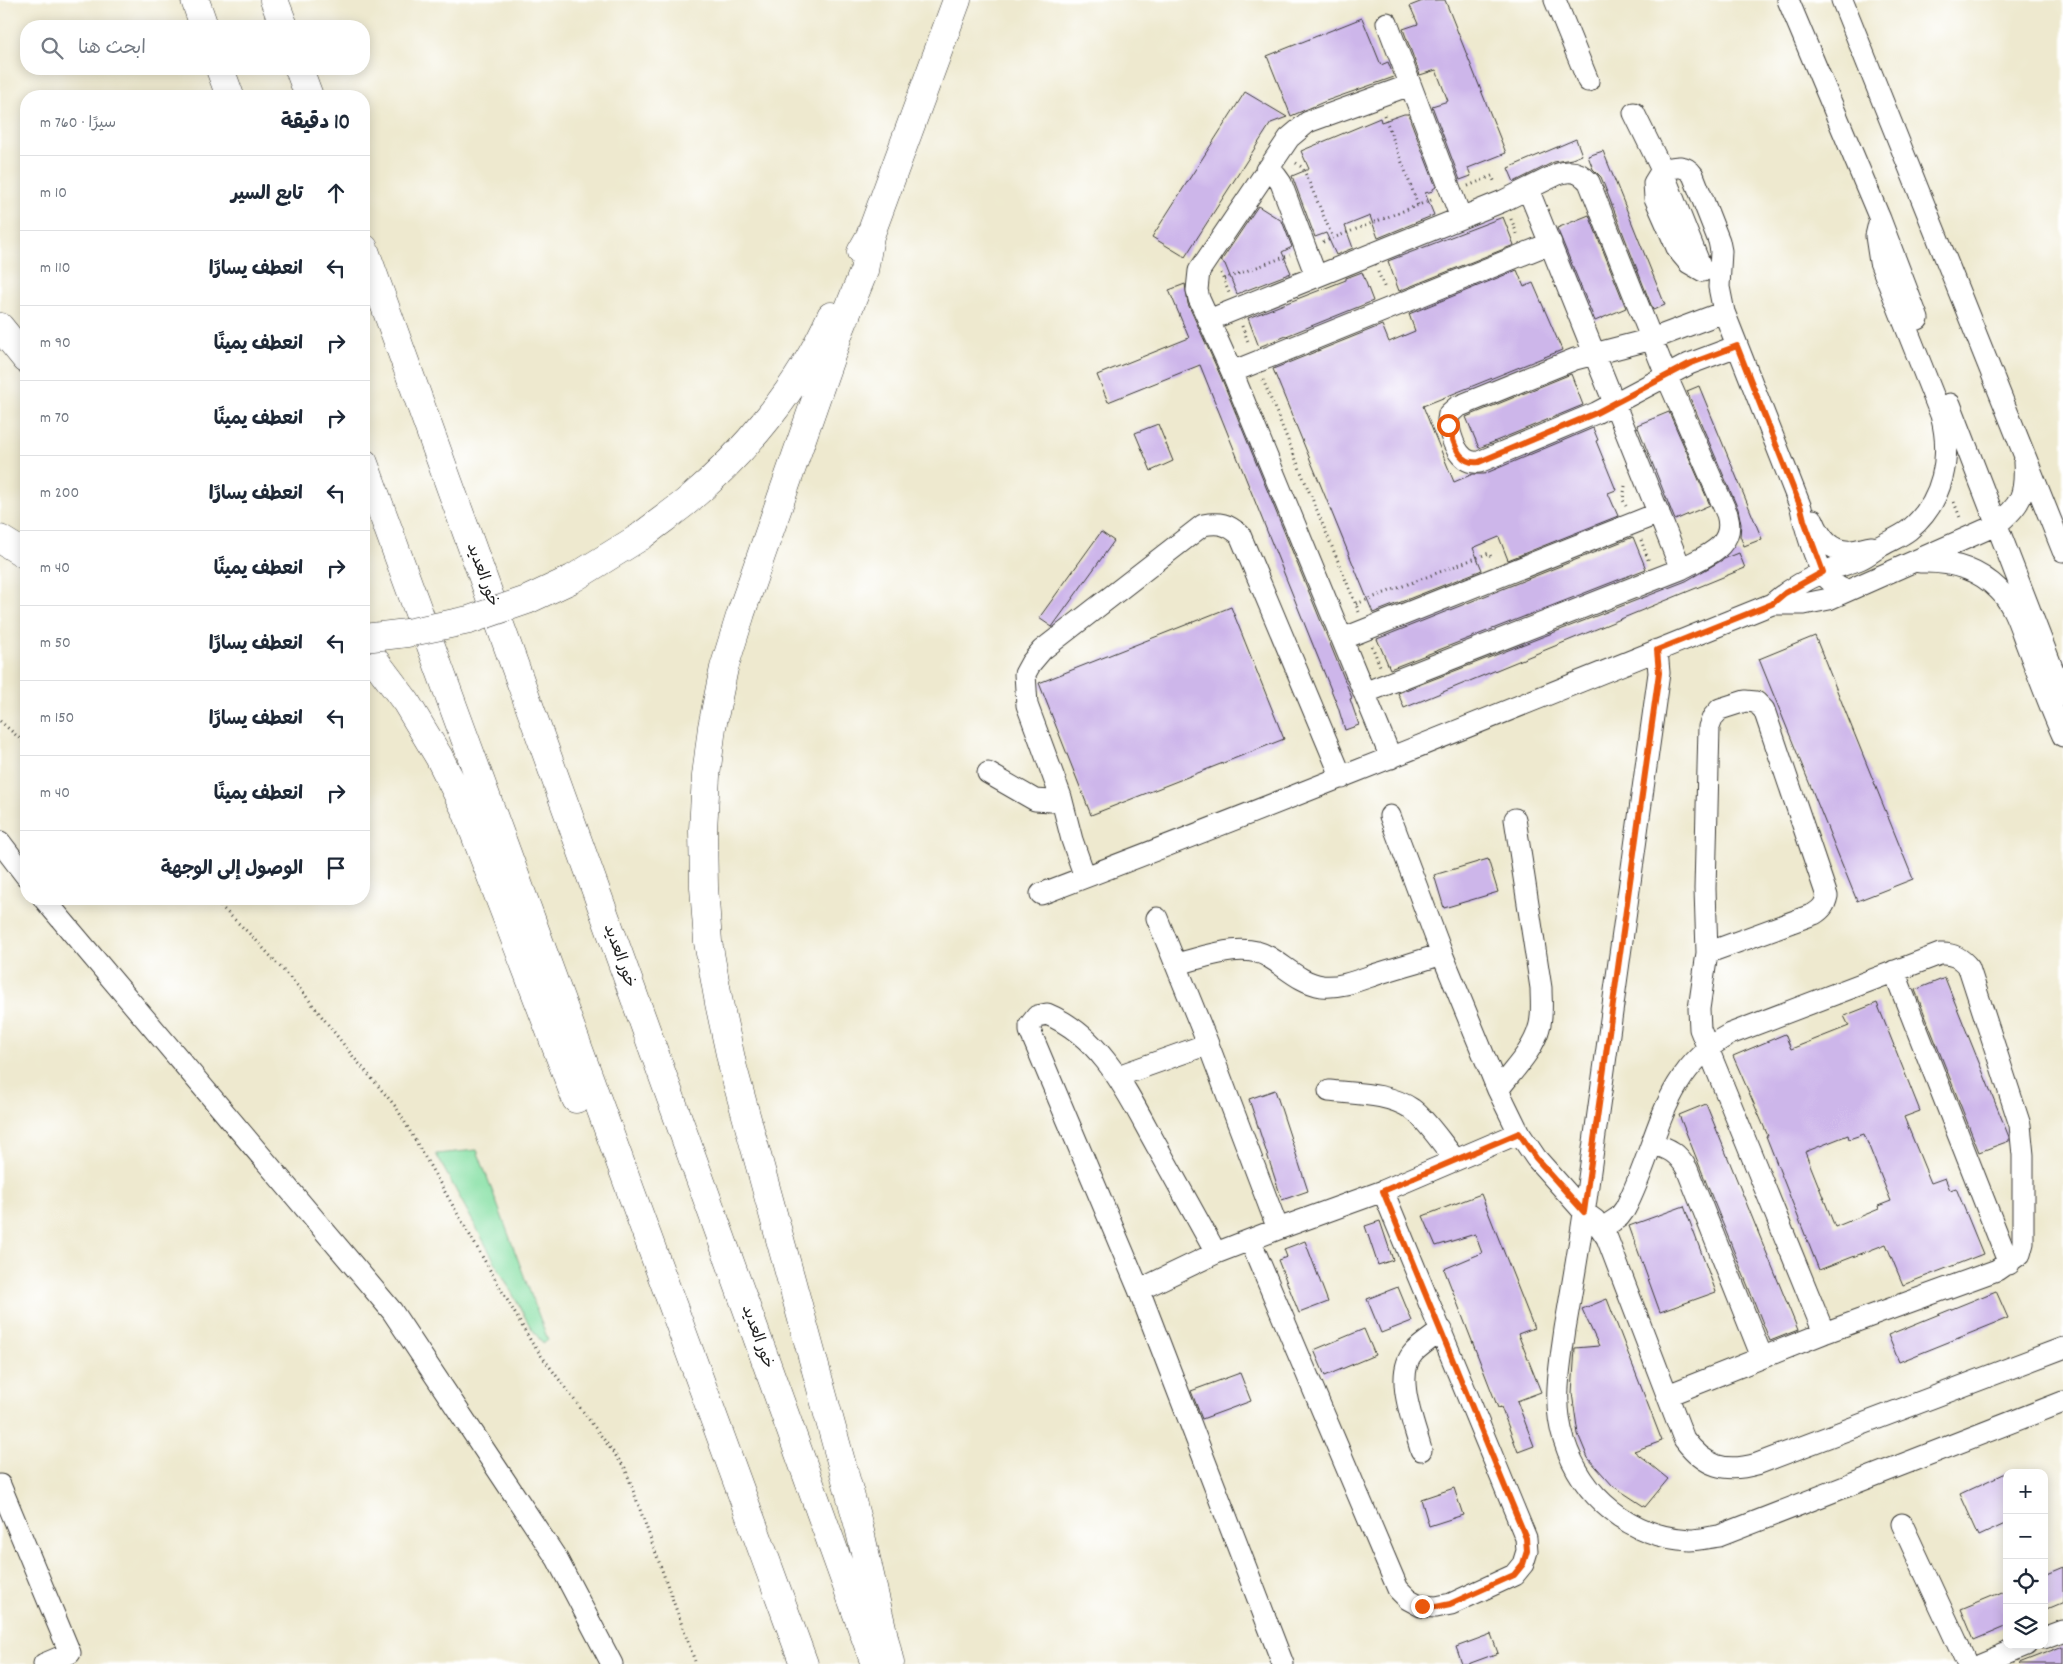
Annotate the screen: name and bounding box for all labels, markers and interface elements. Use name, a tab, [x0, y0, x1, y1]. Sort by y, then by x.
search box	[20, 20, 370, 75]
icon: search	[38, 34, 66, 62]
text: ابحث هنا	[78, 36, 146, 63]
text: 10 دقيقة	[281, 109, 350, 139]
text: سيرًا · 760 m	[40, 112, 116, 135]
icon: ahead	[322, 179, 350, 207]
text: 10 m	[40, 182, 67, 205]
text: تابع السير	[231, 182, 303, 209]
icon: left	[322, 254, 350, 282]
text: 110 m	[40, 257, 70, 280]
text: انعطف يسارًا	[209, 257, 303, 284]
icon: right	[322, 329, 350, 357]
text: 90 m	[40, 332, 71, 355]
text: انعطف يمينًا	[214, 332, 303, 359]
icon: right	[322, 404, 350, 432]
text: 70 m	[40, 407, 70, 430]
text: انعطف يمينًا	[214, 407, 303, 434]
route start	[1437, 414, 1460, 437]
icon: left	[322, 479, 350, 507]
text: 200 m	[40, 482, 79, 505]
text: انعطف يسارًا	[209, 482, 303, 509]
street label: خور العديد	[460, 540, 504, 610]
icon: right	[322, 554, 350, 582]
text: 40 m	[40, 557, 70, 580]
text: انعطف يمينًا	[214, 557, 303, 584]
icon: left	[322, 629, 350, 657]
text: 50 m	[40, 632, 71, 655]
text: انعطف يسارًا	[209, 632, 303, 659]
icon: left	[322, 704, 350, 732]
text: 150 m	[40, 707, 74, 730]
text: انعطف يسارًا	[209, 707, 303, 734]
icon: right	[322, 779, 350, 807]
text: 40 m	[40, 782, 70, 805]
text: انعطف يمينًا	[214, 782, 303, 809]
icon: arrive	[322, 854, 350, 882]
text: الوصول إلى الوجهة	[161, 857, 303, 884]
street label: خور العديد	[597, 921, 641, 991]
street label: خور العديد	[735, 1302, 779, 1372]
map controls	[2003, 1469, 2048, 1649]
button: +	[2003, 1469, 2048, 1514]
button: −	[2003, 1514, 2048, 1559]
button: locate	[2003, 1559, 2048, 1604]
route end	[1411, 1595, 1434, 1618]
button: layers	[2003, 1604, 2048, 1649]

